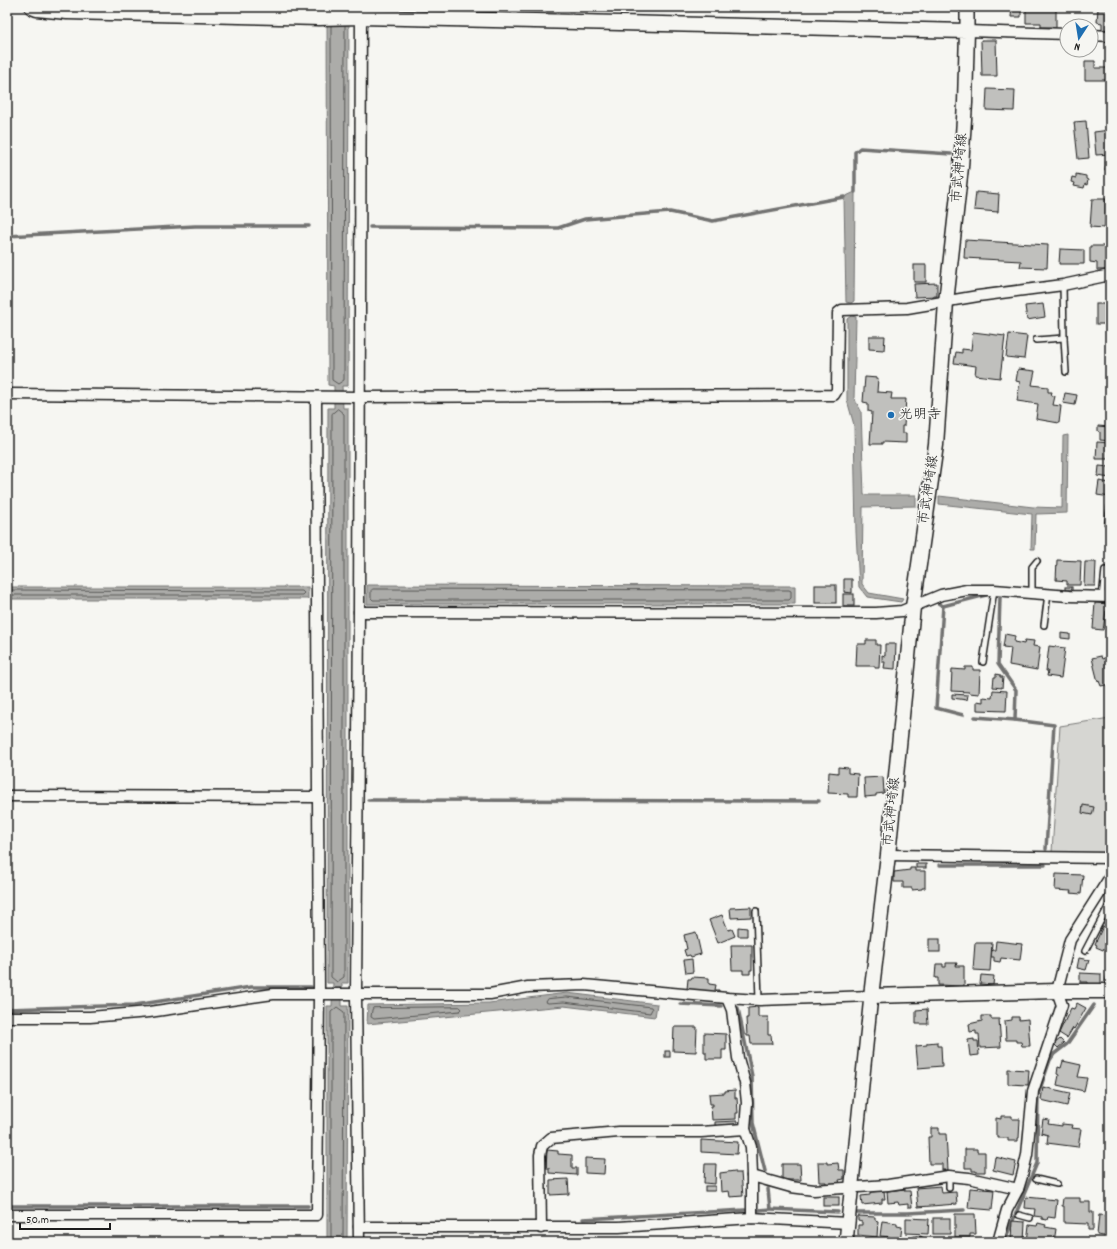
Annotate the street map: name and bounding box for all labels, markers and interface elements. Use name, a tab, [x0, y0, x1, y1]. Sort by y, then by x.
north arrow	[1059, 18, 1099, 58]
text: N	[1072, 37, 1082, 54]
street label: 市武神埼線	[947, 132, 973, 204]
place label: 光明寺	[899, 405, 941, 425]
marker: 光明寺	[886, 410, 896, 420]
street label: 市武神埼線	[914, 454, 944, 526]
street label: 市武神埼線	[878, 776, 906, 848]
scale bar	[20, 1205, 110, 1231]
text: 50 m	[26, 1212, 49, 1229]

